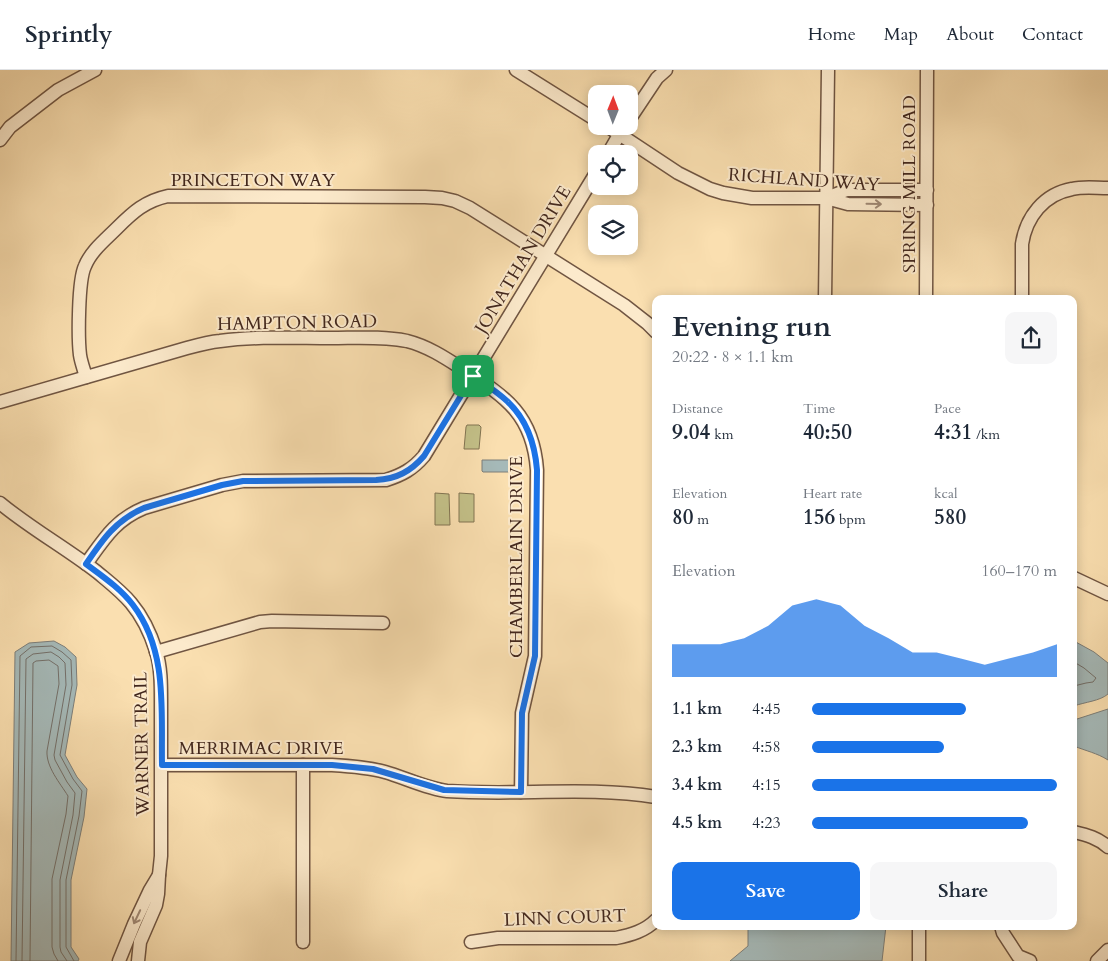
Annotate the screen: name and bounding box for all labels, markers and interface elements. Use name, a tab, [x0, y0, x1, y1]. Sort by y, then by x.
text: Sprintly	[25, 18, 112, 51]
text: Home	[808, 22, 856, 47]
text: Map	[884, 22, 918, 47]
text: About	[946, 22, 994, 47]
text: Contact	[1022, 22, 1083, 47]
north arrow	[588, 85, 638, 135]
map controls	[588, 85, 638, 255]
street label: SPRING MILL ROAD	[897, 95, 922, 273]
button: locate	[588, 145, 638, 195]
street label: RICHLAND WAY	[727, 162, 881, 198]
street label: PRINCETON WAY	[171, 168, 336, 193]
street label: JONATHAN DRIVE	[467, 181, 577, 341]
one-way arrow	[866, 199, 882, 209]
button: layers	[588, 205, 638, 255]
text: Evening run	[672, 308, 831, 346]
street label: HAMPTON ROAD	[217, 309, 377, 337]
button: share	[1005, 312, 1057, 364]
text: 20:22 · 8 × 1.1 km	[672, 346, 793, 368]
pin	[452, 355, 494, 397]
icon: arrive	[459, 362, 487, 390]
text: Distance	[672, 399, 723, 418]
text: Time	[803, 399, 835, 418]
text: Pace	[934, 399, 961, 418]
text: 9.04	[672, 418, 710, 447]
text: 40:50	[803, 418, 852, 447]
text: 4:31	[934, 418, 972, 447]
text: km	[710, 425, 733, 444]
text: /km	[972, 425, 1000, 444]
street label: CHAMBERLAIN DRIVE	[504, 456, 529, 658]
text: Elevation	[672, 484, 728, 503]
text: Heart rate	[803, 484, 862, 503]
text: kcal	[934, 484, 958, 503]
text: 80	[672, 503, 694, 532]
text: 156	[803, 503, 835, 532]
text: 580	[934, 503, 966, 532]
text: m	[694, 510, 709, 529]
text: bpm	[835, 510, 866, 529]
text: Elevation	[672, 560, 736, 582]
text: 160–170 m	[981, 560, 1057, 582]
street label: WARNER TRAIL	[128, 671, 156, 817]
text: 1.1 km	[672, 698, 722, 720]
text: 4:45	[752, 698, 781, 720]
street label: MERRIMAC DRIVE	[178, 736, 344, 761]
text: 2.3 km	[672, 736, 722, 758]
text: 4:58	[752, 736, 781, 758]
text: 3.4 km	[672, 774, 722, 796]
text: 4:15	[752, 774, 781, 796]
text: 4.5 km	[672, 812, 722, 834]
text: 4:23	[752, 812, 781, 834]
button: Save	[672, 862, 860, 920]
button: Share	[870, 862, 1057, 920]
street label: LINN COURT	[503, 903, 627, 933]
one-way arrow	[132, 909, 142, 924]

